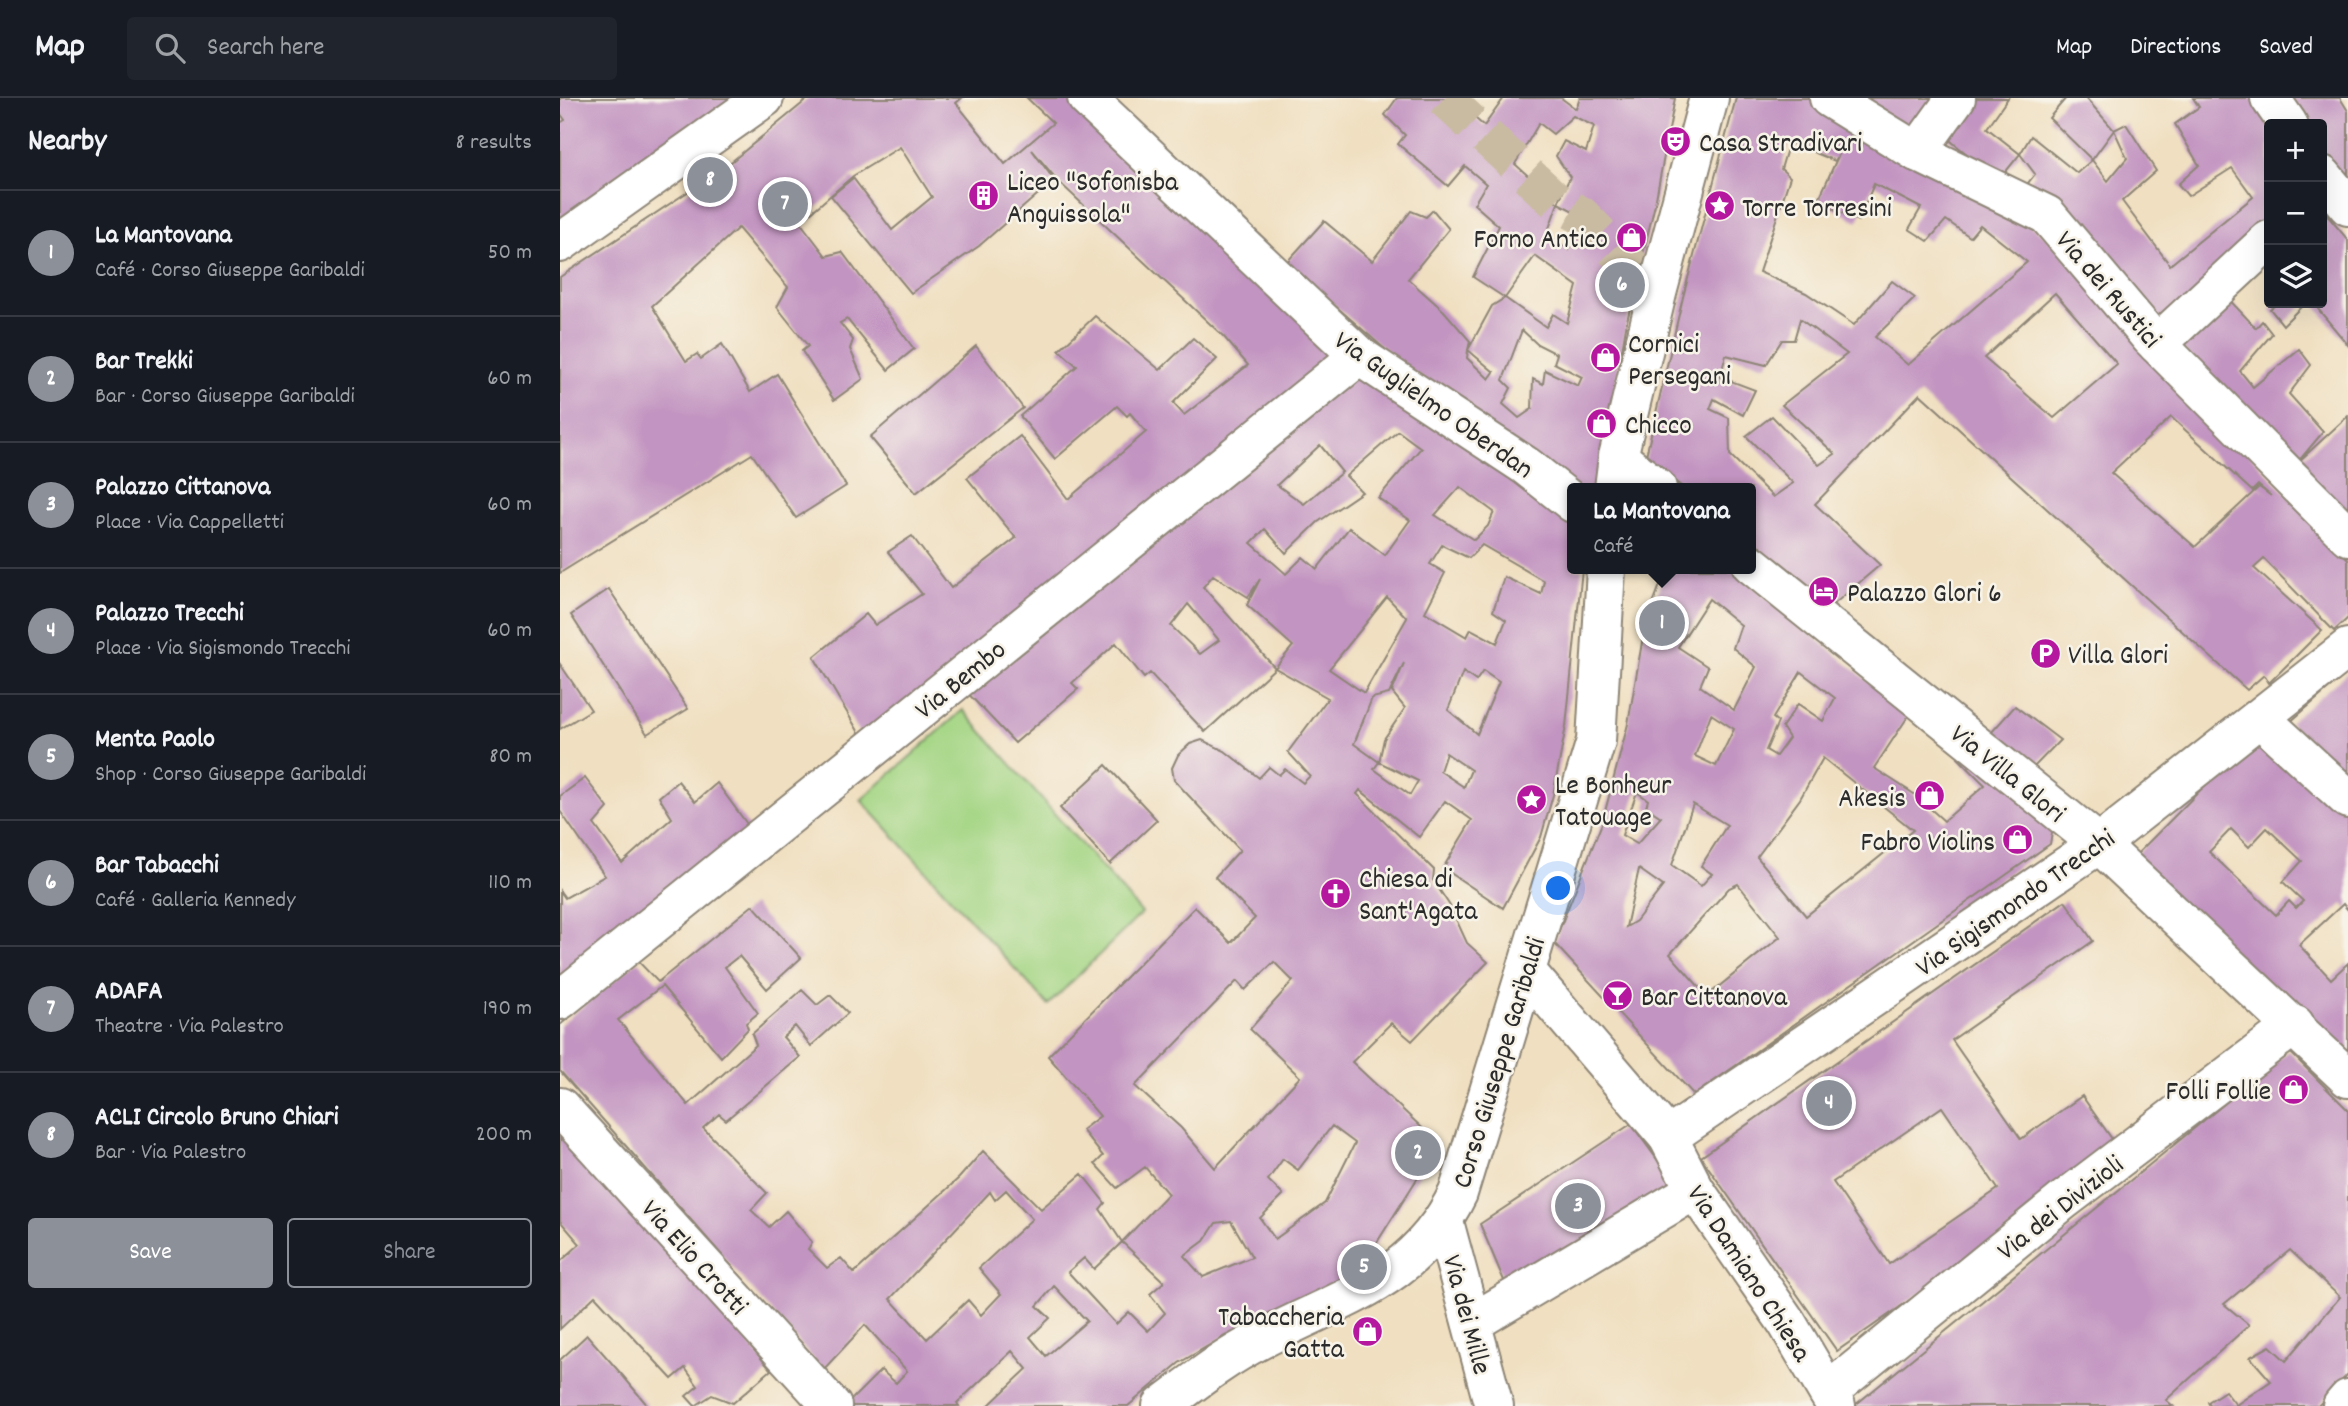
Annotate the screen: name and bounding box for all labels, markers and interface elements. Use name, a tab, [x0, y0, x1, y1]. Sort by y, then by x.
search box	[127, 17, 617, 80]
text: Map	[35, 25, 85, 72]
icon: search	[151, 29, 189, 67]
text: Search here	[207, 30, 325, 67]
text: Map	[2056, 31, 2092, 65]
text: Directions	[2130, 31, 2221, 65]
text: Saved	[2259, 31, 2313, 65]
map controls	[2264, 119, 2327, 308]
button: +	[2264, 119, 2327, 182]
text: Nearby	[28, 122, 106, 165]
theatre icon: Casa Stradivari	[1659, 124, 1693, 158]
place label: Casa Stradivari	[1699, 126, 1862, 166]
text: 8 results	[456, 127, 532, 160]
pin: 8	[687, 154, 733, 206]
place label: Liceo "Sofonisba Anguissola"	[1007, 165, 1179, 237]
pin: 7	[762, 178, 808, 230]
building icon: Liceo "Sofonisba Anguissola"	[967, 179, 1001, 213]
button: −	[2264, 182, 2327, 245]
place icon: Torre Torresini	[1702, 189, 1736, 223]
place label: Torre Torresini	[1742, 191, 1892, 231]
text: La Mantovana	[95, 218, 232, 255]
shop icon: Forno Antico	[1614, 220, 1648, 254]
place label: Forno Antico	[1473, 222, 1608, 262]
street label: Via dei Rustici	[2044, 224, 2169, 359]
text: 1	[48, 237, 54, 270]
text: 50 m	[488, 237, 532, 270]
button: layers	[2264, 245, 2327, 308]
text: Café · Corso Giuseppe Garibaldi	[95, 255, 365, 288]
pin: 6	[1599, 259, 1645, 311]
street label: Via Guglielmo Oberdan	[1324, 323, 1540, 491]
place label: Cornici Persegani	[1628, 327, 1731, 399]
shop icon: Cornici Persegani	[1588, 341, 1622, 375]
text: Bar Trekki	[95, 344, 193, 381]
text: 2	[46, 363, 56, 396]
text: 60 m	[487, 363, 532, 396]
text: Bar · Corso Giuseppe Garibaldi	[95, 381, 355, 414]
shop icon: Chicco	[1585, 406, 1619, 440]
place label: Chicco	[1625, 408, 1692, 448]
text: Palazzo Cittanova	[95, 470, 270, 507]
popup	[1567, 483, 1756, 574]
text: 3	[46, 489, 56, 522]
text: 60 m	[487, 489, 532, 522]
text: La Mantovana	[1593, 494, 1730, 531]
text: Place · Via Cappelletti	[95, 507, 284, 540]
text: Café	[1593, 531, 1633, 564]
hotel icon: Palazzo Glori 6	[1807, 574, 1841, 608]
place label: Palazzo Glori 6	[1847, 576, 2002, 616]
text: Palazzo Trecchi	[95, 596, 244, 633]
pin: 1	[1639, 597, 1685, 649]
text: 4	[46, 615, 56, 648]
text: 60 m	[487, 615, 532, 648]
street label: Via Bembo	[908, 632, 1017, 731]
text: Place · Via Sigismondo Trecchi	[95, 633, 351, 666]
parking icon: Villa Glori	[2028, 636, 2062, 670]
place label: Villa Glori	[2068, 638, 2168, 678]
street label: Via Villa Glori	[1939, 717, 2072, 835]
text: Menta Paolo	[95, 722, 215, 759]
text: 5	[46, 741, 56, 774]
text: 80 m	[489, 741, 532, 774]
text: Shop · Corso Giuseppe Garibaldi	[95, 759, 366, 792]
place label: Le Bonheur Tatouage	[1555, 768, 1672, 840]
shop icon: Akesis	[1912, 779, 1946, 813]
place label: Akesis	[1838, 781, 1906, 821]
place icon: Le Bonheur Tatouage	[1515, 782, 1549, 816]
street label: Via Sigismondo Trecchi	[1909, 821, 2125, 989]
shop icon: Fabro Violins	[2001, 823, 2035, 857]
place label: Fabro Violins	[1860, 825, 1995, 865]
text: Bar Tabacchi	[95, 848, 219, 885]
place label: Chiesa di Sant'Agata	[1359, 862, 1478, 934]
text: 6	[45, 867, 57, 900]
text: 110 m	[488, 867, 532, 900]
your location	[1541, 871, 1575, 905]
church icon: Chiesa di Sant'Agata	[1319, 876, 1353, 910]
text: Café · Galleria Kennedy	[95, 885, 295, 918]
street label: Corso Giuseppe Garibaldi	[1445, 933, 1559, 1194]
text: ADAFA	[95, 974, 163, 1011]
bar icon: Bar Cittanova	[1601, 978, 1635, 1012]
place label: Bar Cittanova	[1641, 980, 1788, 1020]
text: 7	[47, 993, 55, 1026]
text: 190 m	[483, 993, 532, 1026]
text: Theatre · Via Palestro	[95, 1011, 284, 1044]
shop icon: Folli Follie	[2277, 1072, 2311, 1106]
place label: Folli Follie	[2165, 1074, 2271, 1114]
pin: 4	[1806, 1077, 1852, 1129]
text: ACLI Circolo Bruno Chiari	[95, 1100, 339, 1137]
text: 8	[46, 1119, 56, 1152]
text: 200 m	[476, 1119, 532, 1152]
pin: 2	[1395, 1127, 1441, 1179]
text: Bar · Via Palestro	[95, 1137, 246, 1170]
street label: Via dei Divizioli	[1990, 1148, 2134, 1272]
street label: Via Damiano Chiesa	[1674, 1178, 1820, 1372]
pin: 3	[1555, 1180, 1601, 1232]
street label: Via Elio Crotti	[629, 1192, 755, 1326]
button: Save	[28, 1218, 273, 1288]
button: Share	[287, 1218, 532, 1288]
pin: 5	[1341, 1241, 1387, 1293]
street label: Via dei Mille	[1429, 1251, 1499, 1380]
place label: Tabaccheria Gatta	[1218, 1300, 1345, 1372]
shop icon: Tabaccheria Gatta	[1350, 1314, 1384, 1348]

